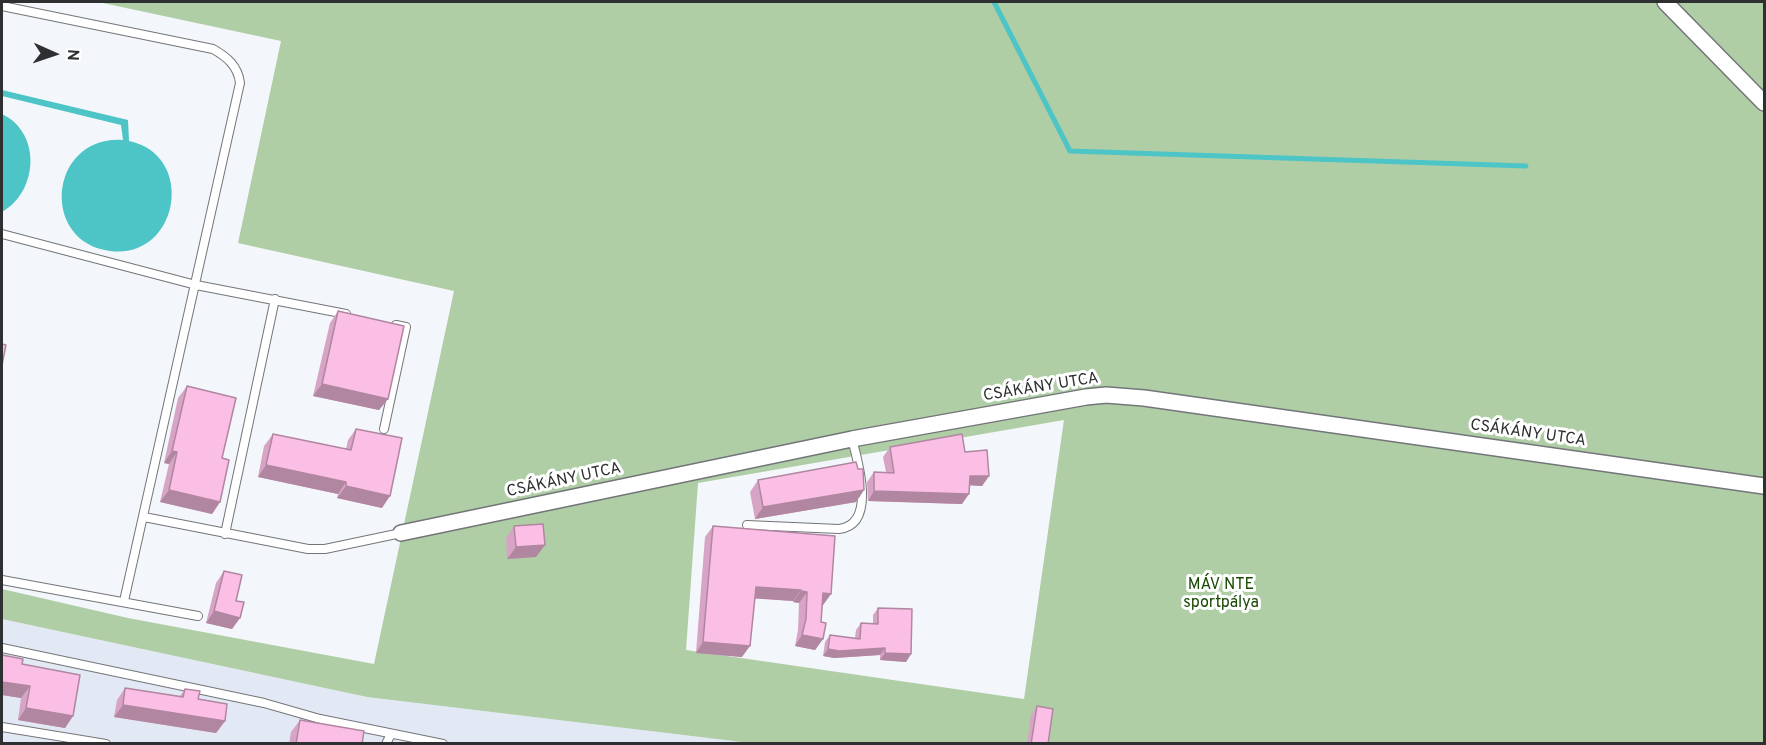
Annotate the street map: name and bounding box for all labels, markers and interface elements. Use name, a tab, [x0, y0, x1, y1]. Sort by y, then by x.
north arrow	[24, 24, 84, 84]
text: N	[62, 49, 82, 61]
street label: CSÁKÁNY UTCA	[982, 369, 1100, 407]
street label: CSÁKÁNY UTCA	[1469, 416, 1587, 452]
street label: CSÁKÁNY UTCA	[505, 459, 623, 503]
park label: MÁV NTE sportpálya	[1183, 576, 1259, 614]

